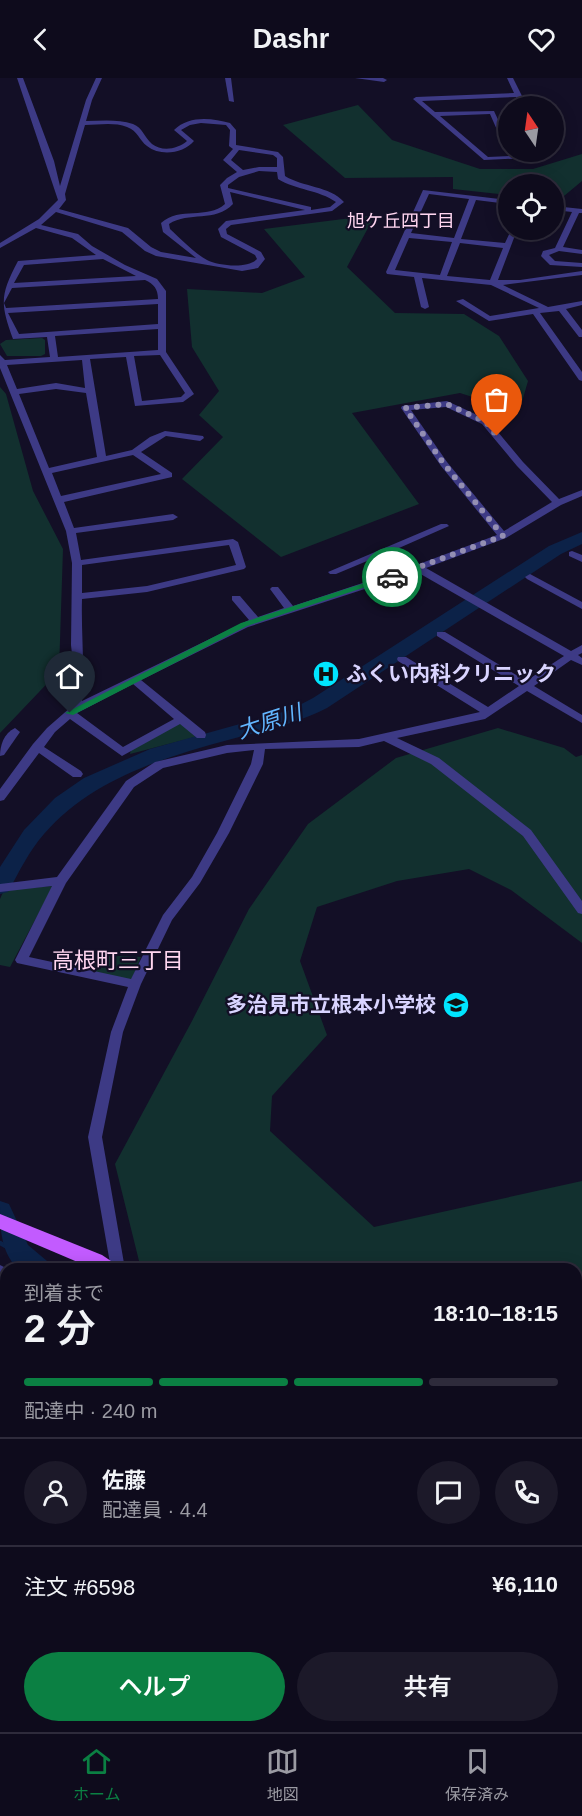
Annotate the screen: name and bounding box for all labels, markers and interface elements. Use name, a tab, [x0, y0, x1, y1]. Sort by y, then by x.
icon: back	[24, 23, 57, 56]
icon: heart	[525, 23, 558, 56]
text: Dashr	[253, 24, 329, 54]
north arrow	[498, 96, 564, 162]
map controls	[498, 96, 564, 240]
button: locate	[498, 174, 564, 240]
district label: 旭ケ丘四丁目	[347, 211, 455, 231]
pin	[471, 374, 522, 436]
icon: bag	[480, 383, 513, 416]
courier	[362, 547, 422, 607]
icon: car	[376, 561, 409, 594]
pin	[44, 651, 95, 713]
hospital icon: ふくい内科クリニック	[311, 659, 341, 689]
icon: home	[53, 660, 86, 693]
place label: ふくい内科クリニック	[346, 662, 556, 685]
water label: 大原川	[234, 699, 306, 744]
district label: 高根町三丁目	[52, 948, 184, 973]
school or university icon: 多治見市立根本小学校	[441, 990, 471, 1020]
place label: 多治見市立根本小学校	[226, 993, 436, 1016]
text: 到着まで	[24, 1282, 104, 1304]
text: 18:10–18:15	[433, 1301, 558, 1326]
text: 2 分	[24, 1307, 96, 1350]
text: 配達中 · 240 m	[24, 1400, 157, 1422]
button: person	[24, 1461, 87, 1524]
button: chat	[417, 1461, 480, 1524]
button: phone	[495, 1461, 558, 1524]
text: 佐藤	[102, 1468, 146, 1493]
text: 配達員 · 4.4	[102, 1499, 208, 1521]
text: ¥6,110	[492, 1572, 558, 1597]
text: 注文 #6598	[24, 1575, 135, 1600]
button: ヘルプ	[24, 1652, 285, 1721]
button: 共有	[297, 1652, 558, 1721]
tab: ホーム	[73, 1745, 120, 1805]
tab: 地図	[266, 1745, 299, 1805]
tab: 保存済み	[445, 1745, 509, 1805]

